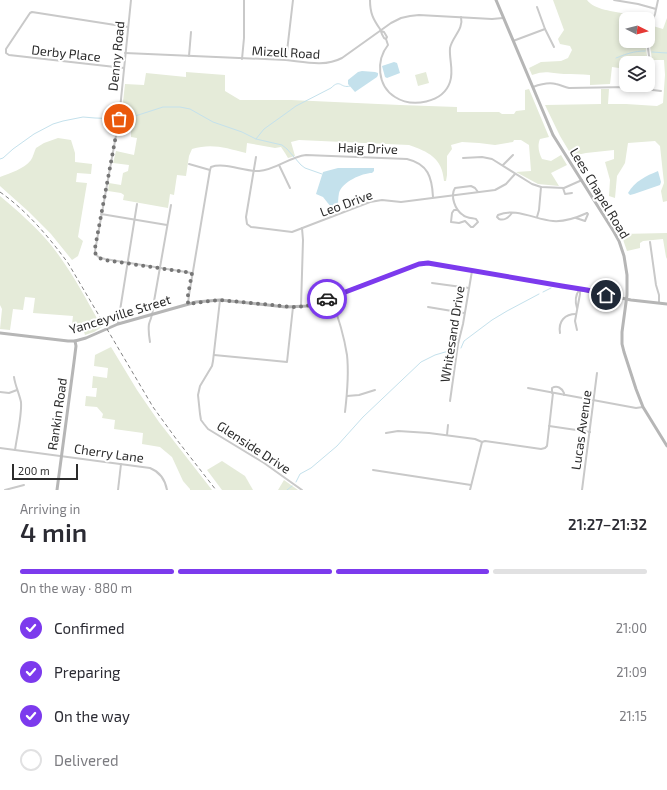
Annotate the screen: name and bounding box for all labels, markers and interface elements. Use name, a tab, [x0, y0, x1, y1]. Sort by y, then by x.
north arrow	[619, 12, 655, 48]
map controls	[619, 12, 655, 92]
street label: Denny Road	[104, 20, 128, 92]
street label: Derby Place	[31, 41, 101, 65]
street label: Mizell Road	[251, 42, 321, 62]
button: layers	[619, 56, 655, 92]
pin	[102, 102, 136, 136]
icon: bag	[108, 108, 130, 130]
street label: Haig Drive	[338, 139, 398, 157]
street label: Lees Chapel Road	[567, 145, 633, 241]
street label: Leo Drive	[318, 186, 374, 220]
pin	[589, 278, 623, 312]
courier	[307, 279, 347, 319]
icon: home	[595, 284, 617, 306]
street label: Whitesand Drive	[436, 285, 468, 383]
icon: car	[316, 288, 338, 310]
street label: Yanceyville Street	[67, 291, 173, 337]
street label: Rankin Road	[44, 377, 70, 451]
street label: Lucas Avenue	[567, 389, 595, 471]
street label: Glenside Drive	[214, 417, 294, 477]
street label: Cherry Lane	[73, 440, 145, 466]
scale bar	[12, 462, 78, 481]
text: 200 m	[18, 464, 50, 477]
text: Arriving in	[20, 501, 80, 517]
text: 21:27–21:32	[568, 515, 647, 533]
text: 4 min	[20, 516, 87, 547]
text: On the way · 880 m	[20, 580, 132, 596]
icon: check	[20, 617, 42, 639]
text: Confirmed	[54, 619, 125, 637]
text: 21:00	[616, 620, 647, 636]
icon: check	[20, 661, 42, 683]
text: Preparing	[54, 663, 120, 681]
text: 21:09	[616, 664, 647, 680]
icon: check	[20, 705, 42, 727]
text: On the way	[54, 707, 130, 725]
text: 21:15	[619, 708, 647, 724]
text: Delivered	[54, 751, 119, 769]

